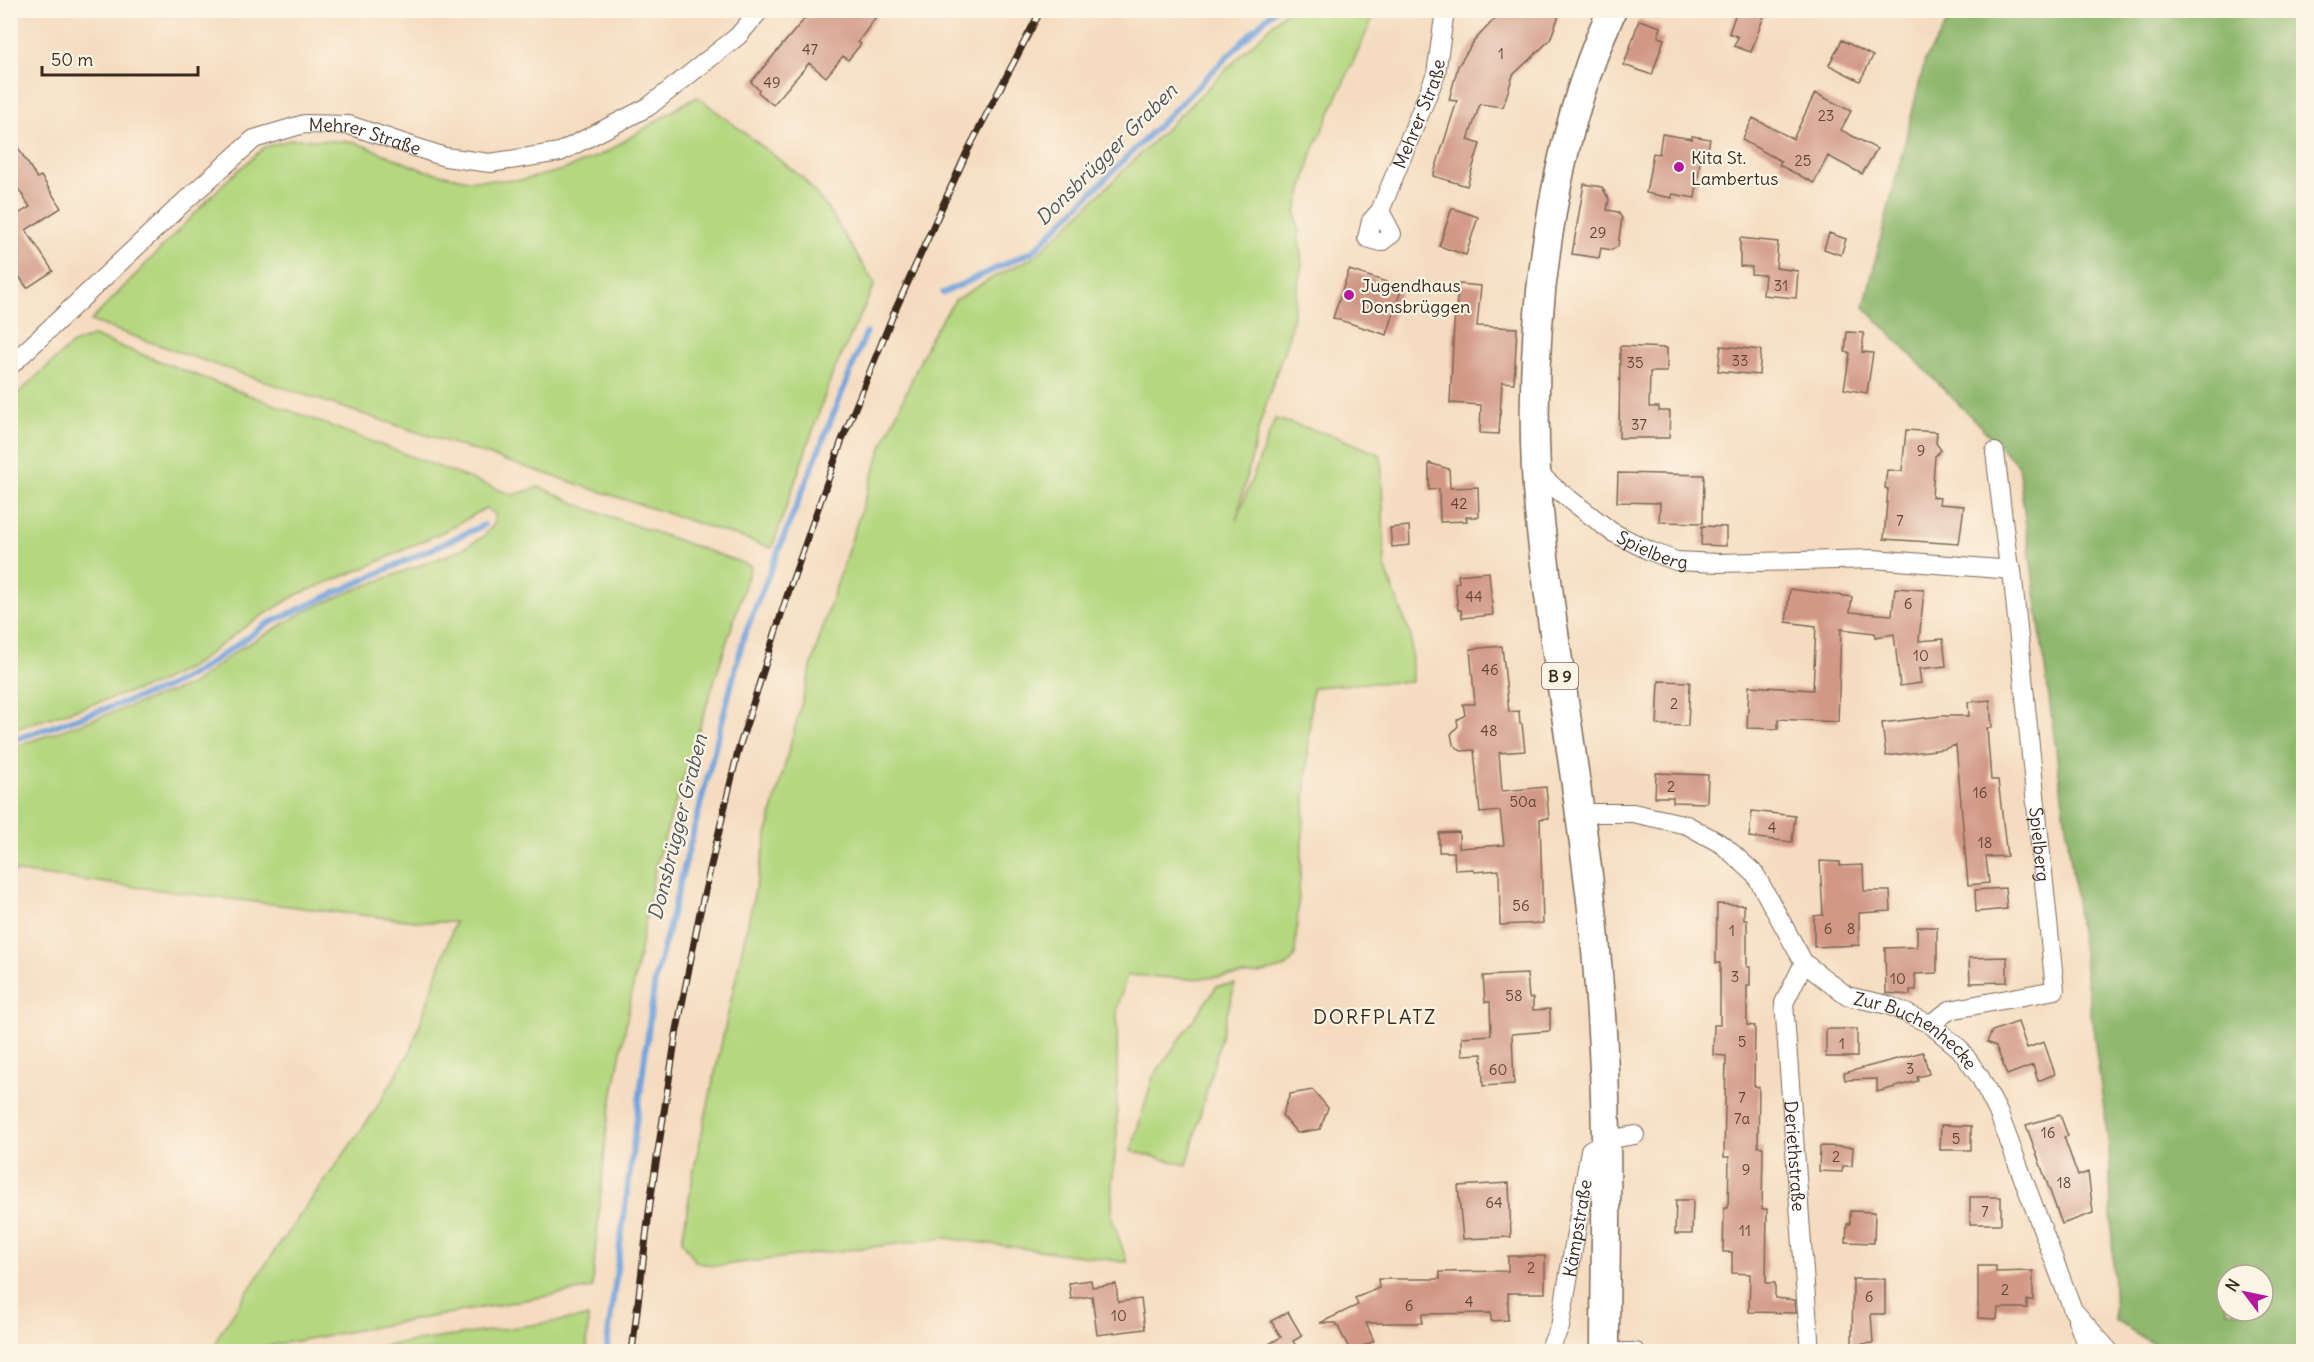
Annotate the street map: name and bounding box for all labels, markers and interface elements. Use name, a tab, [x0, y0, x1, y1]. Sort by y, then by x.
scale bar	[42, 39, 198, 77]
house number: 47	[802, 40, 818, 59]
house number: 1	[1498, 44, 1504, 63]
text: 50 m	[51, 48, 93, 71]
street label: Mehrer Straße	[1387, 58, 1449, 172]
house number: 49	[763, 73, 781, 92]
water label: Donsbrügger Graben	[1030, 78, 1182, 230]
house number: 23	[1818, 106, 1834, 125]
street label: Mehrer Straße	[309, 113, 424, 160]
place label: Kita St. Lambertus	[1691, 146, 1778, 190]
house number: 25	[1795, 151, 1811, 170]
marker: Kita St. Lambertus	[1672, 160, 1686, 174]
house number: 29	[1590, 223, 1606, 242]
place label: Jugendhaus Donsbrüggen	[1361, 274, 1470, 318]
house number: 31	[1774, 276, 1788, 295]
marker: Jugendhaus Donsbrüggen	[1342, 288, 1356, 302]
house number: 33	[1731, 351, 1749, 370]
house number: 35	[1626, 353, 1644, 372]
house number: 37	[1631, 415, 1647, 434]
house number: 9	[1917, 441, 1925, 460]
house number: 42	[1451, 494, 1467, 513]
house number: 7	[1896, 511, 1904, 530]
street label: Spielberg	[1613, 525, 1688, 573]
house number: 44	[1465, 587, 1483, 606]
house number: 6	[1904, 594, 1912, 613]
house number: 10	[1913, 646, 1929, 665]
house number: 46	[1481, 660, 1499, 679]
road number: B 9	[1542, 663, 1578, 689]
house number: 2	[1670, 694, 1678, 713]
house number: 48	[1480, 721, 1498, 740]
water label: Donsbrügger Graben	[642, 731, 712, 922]
house number: 2	[1667, 777, 1675, 796]
house number: 16	[1973, 783, 1987, 802]
house number: 50a	[1509, 792, 1537, 811]
street label: Spielberg	[2025, 806, 2055, 883]
house number: 4	[1768, 818, 1777, 837]
house number: 18	[1978, 833, 1992, 852]
house number: 56	[1512, 896, 1530, 915]
house number: 6	[1824, 919, 1832, 938]
house number: 8	[1847, 919, 1855, 938]
house number: 1	[1729, 921, 1735, 940]
house number: 3	[1731, 967, 1739, 986]
house number: 10	[1890, 969, 1906, 988]
house number: 58	[1505, 986, 1523, 1005]
street label: Zur Buchenhecke	[1852, 986, 1982, 1074]
district label: DORFPLATZ	[1313, 1004, 1437, 1029]
house number: 5	[1738, 1032, 1746, 1051]
house number: 1	[1839, 1034, 1845, 1053]
house number: 3	[1906, 1059, 1914, 1078]
house number: 60	[1489, 1060, 1507, 1079]
house number: 7	[1738, 1088, 1746, 1107]
street label: Deriethstraße	[1780, 1100, 1811, 1212]
house number: 7a	[1734, 1109, 1750, 1128]
house number: 16	[2041, 1123, 2055, 1142]
house number: 5	[1952, 1129, 1960, 1148]
house number: 2	[1832, 1147, 1840, 1166]
house number: 9	[1742, 1160, 1750, 1179]
house number: 18	[2057, 1173, 2071, 1192]
street label: Kämpstraße	[1557, 1178, 1596, 1279]
house number: 64	[1485, 1193, 1503, 1212]
house number: 7	[1981, 1202, 1989, 1221]
house number: 11	[1739, 1221, 1751, 1240]
house number: 2	[1527, 1258, 1535, 1277]
north arrow	[2215, 1263, 2275, 1323]
text: N	[2221, 1275, 2244, 1295]
house number: 2	[2001, 1280, 2009, 1299]
house number: 6	[1865, 1287, 1873, 1306]
house number: 4	[1465, 1292, 1474, 1311]
house number: 6	[1405, 1296, 1413, 1315]
house number: 10	[1111, 1306, 1127, 1325]

